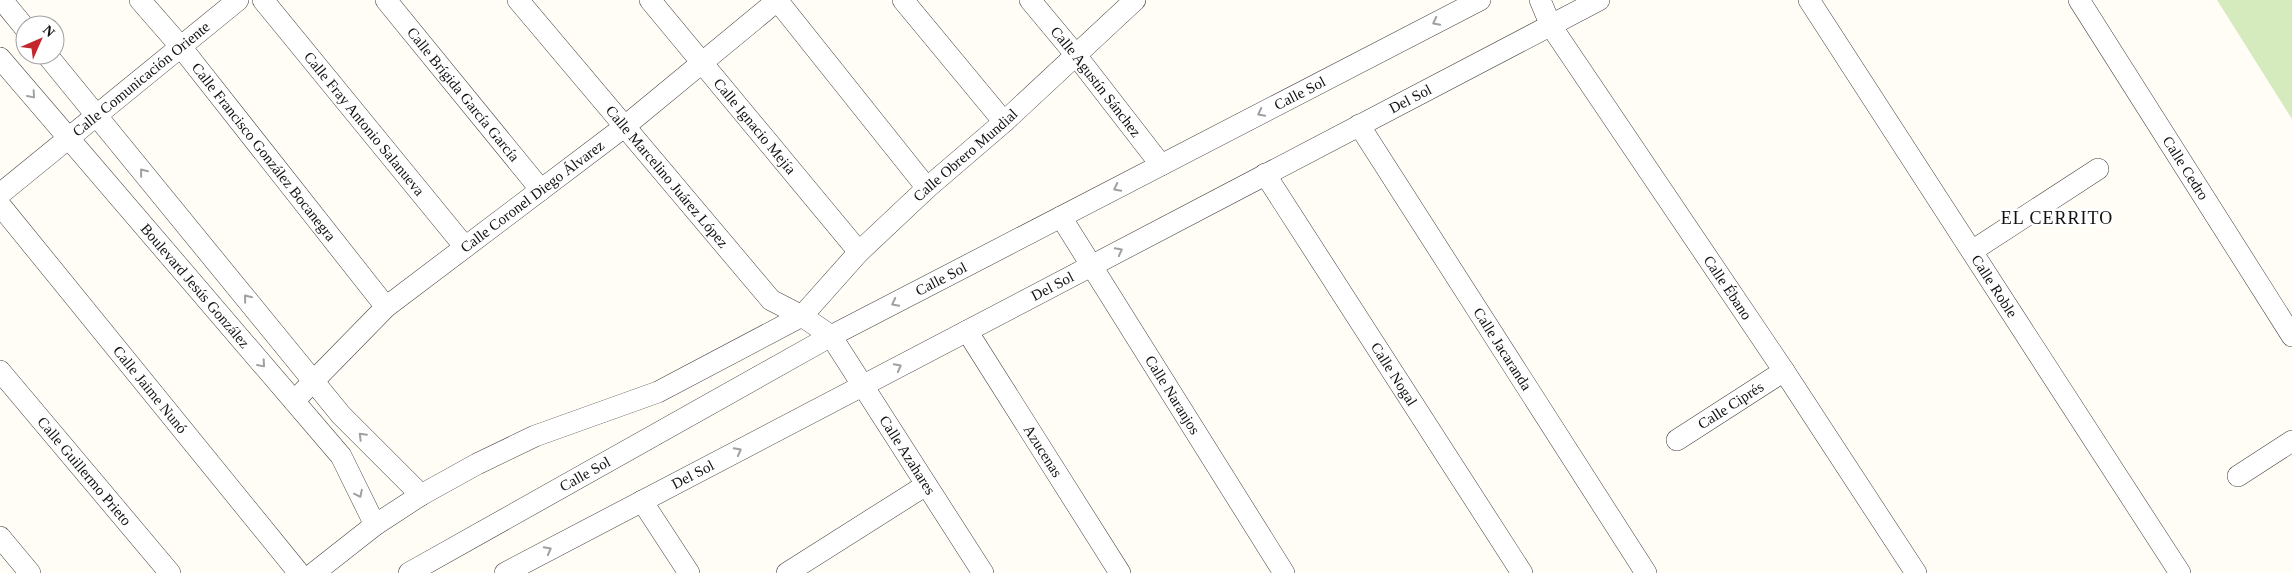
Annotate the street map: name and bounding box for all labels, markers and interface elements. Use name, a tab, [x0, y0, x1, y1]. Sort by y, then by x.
north arrow	[15, 15, 65, 65]
one-way arrow	[1433, 16, 1442, 26]
street label: Calle Comunicación Oriente	[69, 18, 213, 139]
text: N	[40, 22, 58, 40]
street label: Calle Agustín Sánchez	[1048, 23, 1144, 140]
street label: Calle Brígida García García	[404, 24, 523, 165]
street label: Calle Fray Antonio Salanueva	[301, 49, 428, 199]
street label: Calle Francisco González Bocanegra	[189, 60, 339, 244]
street label: Calle Sol	[1272, 73, 1328, 113]
street label: Calle Ignacio Mejía	[710, 75, 799, 177]
street label: Del Sol	[1386, 81, 1434, 116]
one-way arrow	[26, 89, 35, 98]
street label: Calle Marcelino Juárez López	[603, 102, 731, 251]
street label: Calle Obrero Mundial	[910, 106, 1021, 205]
one-way arrow	[1257, 107, 1266, 117]
street label: Calle Cedro	[2159, 133, 2212, 203]
street label: Calle Coronel Diego Álvarez	[458, 137, 607, 256]
one-way arrow	[141, 169, 149, 178]
one-way arrow	[1113, 182, 1122, 192]
district label: EL CERRITO	[2001, 208, 2113, 228]
street label: Boulevard Jesús González	[138, 220, 253, 351]
one-way arrow	[1114, 247, 1123, 257]
street label: Calle Roble	[1968, 252, 2021, 321]
street label: Calle Ébano	[1700, 253, 1755, 323]
street label: Calle Sol	[913, 259, 969, 299]
street label: Del Sol	[1029, 269, 1076, 304]
one-way arrow	[244, 295, 252, 304]
one-way arrow	[891, 297, 900, 307]
street label: Calle Jacaranda	[1470, 305, 1535, 393]
street label: Calle Nogal	[1368, 339, 1420, 409]
street label: Calle Jaime Nunó	[110, 343, 190, 437]
street label: Calle Naranjos	[1142, 353, 1203, 437]
one-way arrow	[257, 359, 266, 368]
one-way arrow	[892, 363, 901, 373]
street label: Calle Ciprés	[1695, 378, 1767, 432]
street label: Calle Azahares	[876, 413, 939, 498]
street label: Calle Guillermo Prieto	[34, 414, 135, 529]
street label: Azucenas	[1021, 422, 1065, 480]
one-way arrow	[359, 432, 368, 441]
one-way arrow	[733, 447, 742, 457]
street label: Calle Sol	[557, 454, 613, 495]
street label: Del Sol	[669, 457, 717, 492]
one-way arrow	[353, 489, 363, 498]
one-way arrow	[543, 547, 552, 557]

